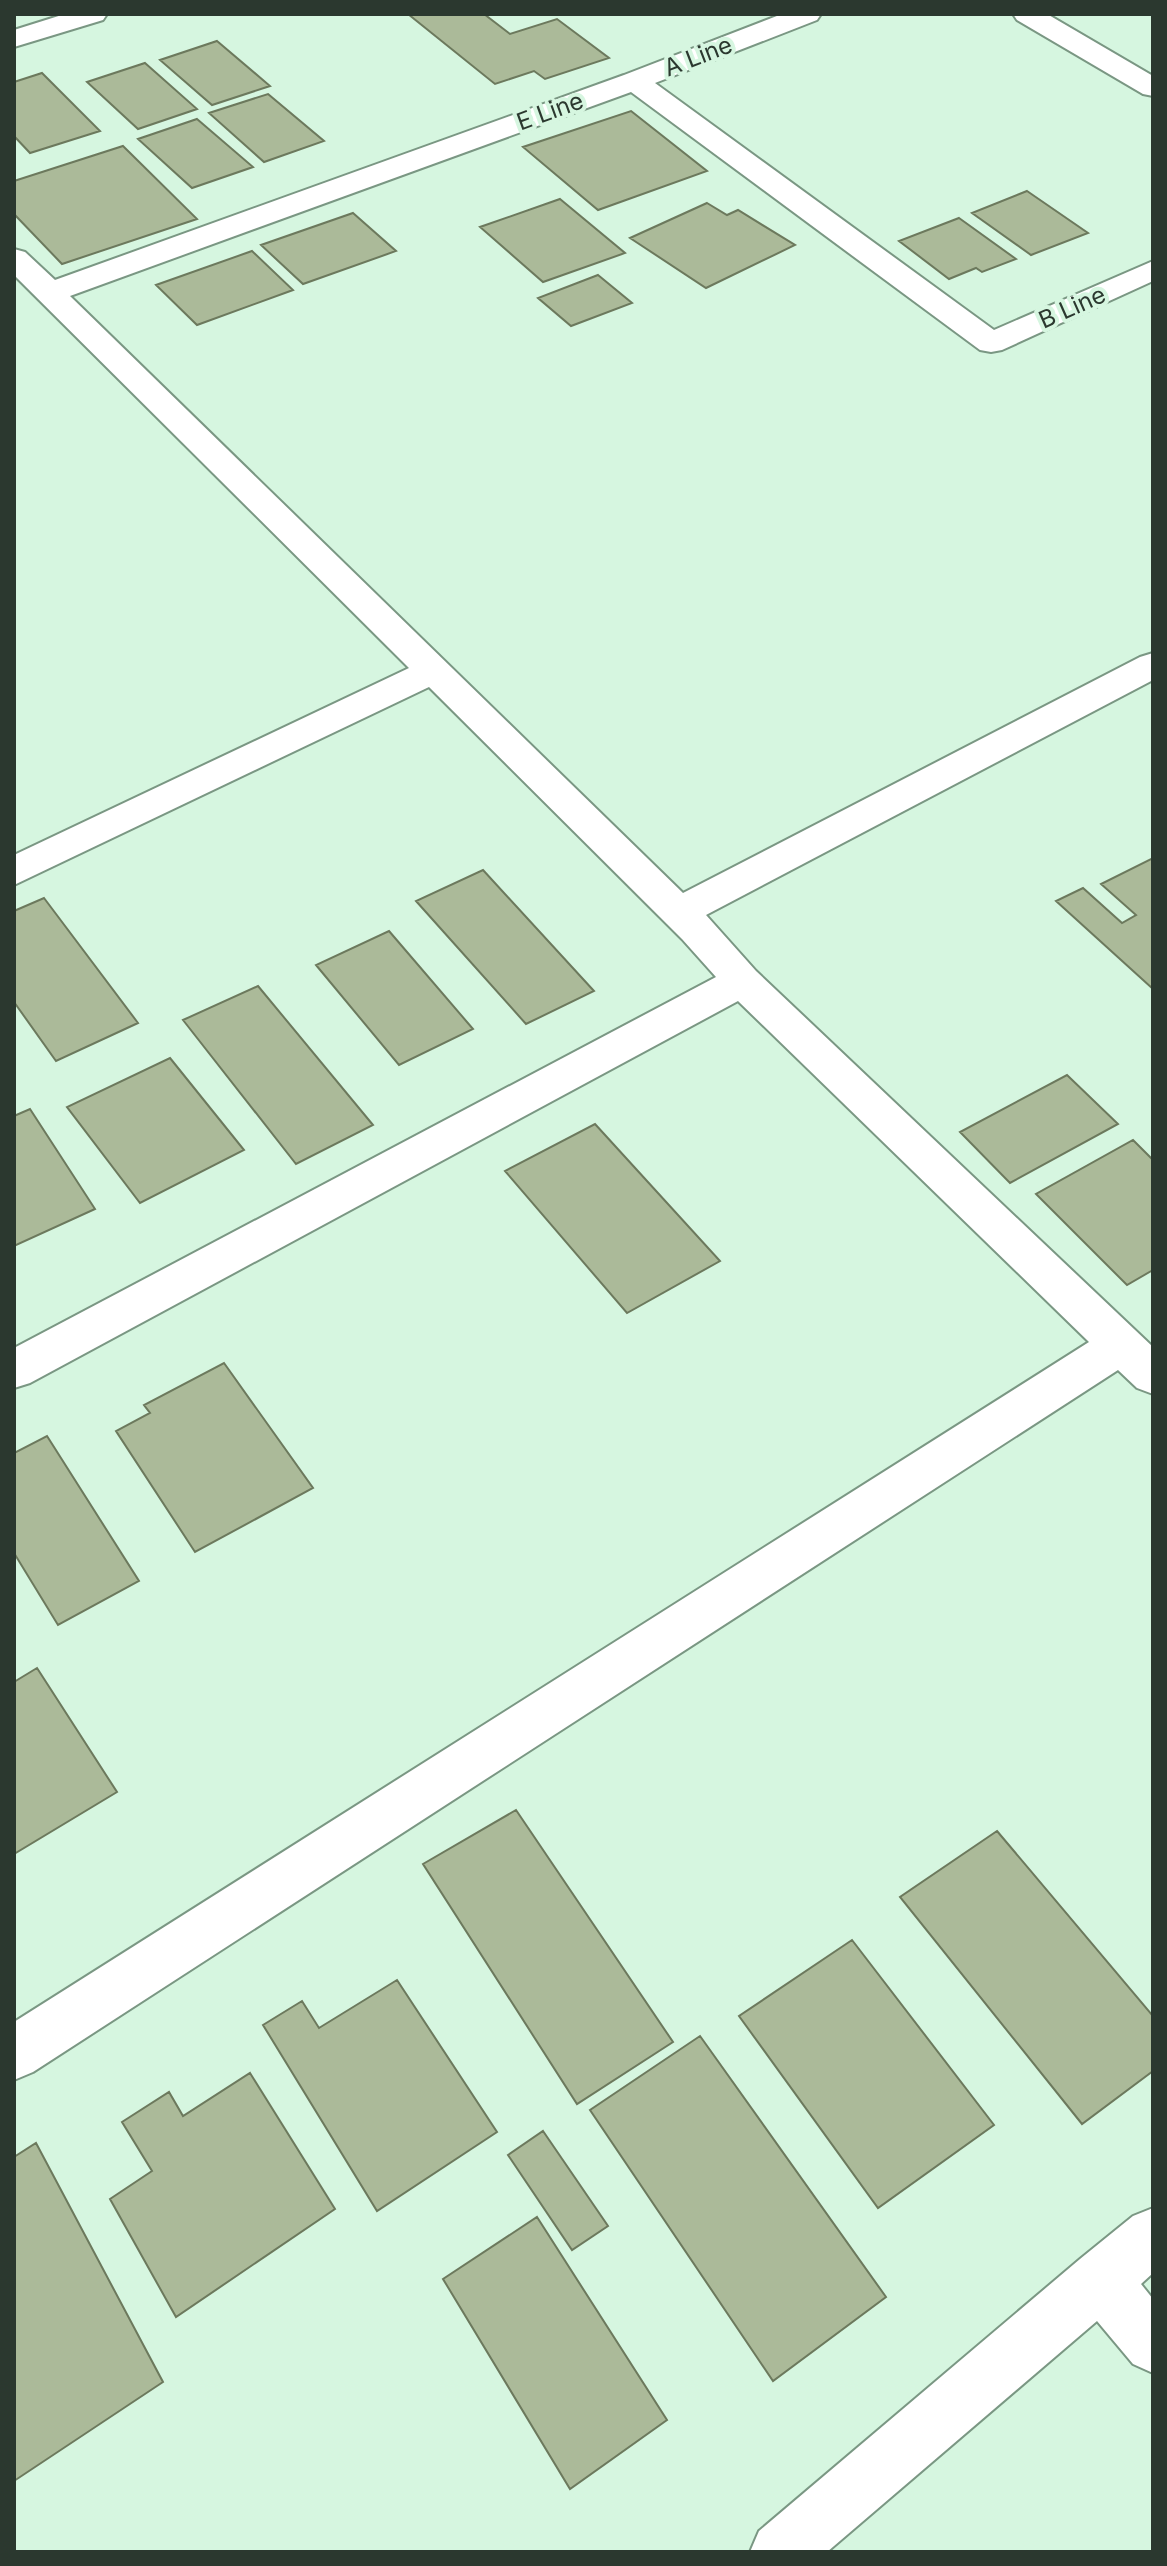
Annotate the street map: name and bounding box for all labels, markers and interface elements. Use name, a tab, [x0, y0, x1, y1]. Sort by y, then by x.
street label: A Line	[660, 30, 736, 82]
street label: E Line	[513, 86, 587, 136]
street label: B Line	[1034, 280, 1110, 334]

